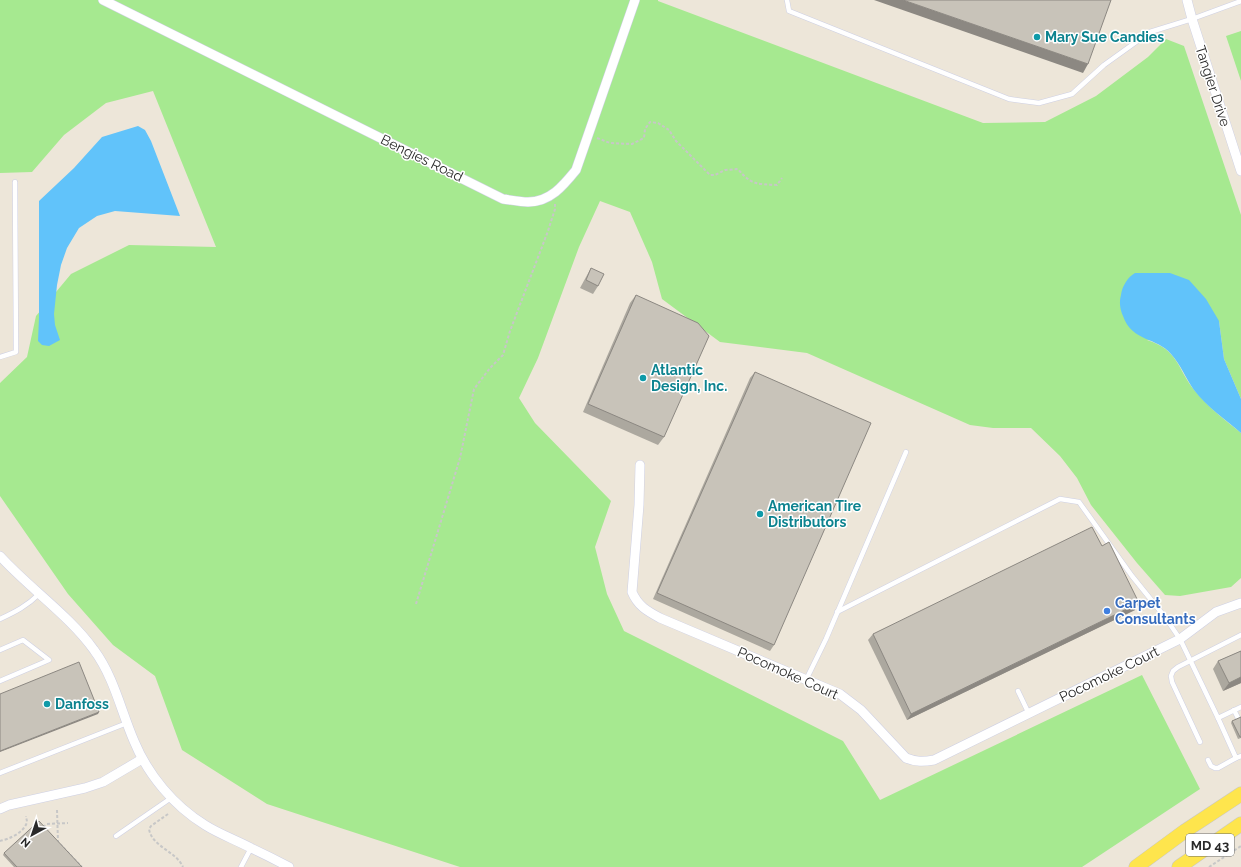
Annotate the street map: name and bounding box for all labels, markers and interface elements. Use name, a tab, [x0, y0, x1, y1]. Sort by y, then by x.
place label: Mary Sue Candies	[1045, 29, 1164, 45]
marker: Mary Sue Candies	[1032, 32, 1042, 42]
street label: Tangier Drive	[1192, 43, 1234, 129]
street label: Bengies Road	[378, 131, 466, 185]
place label: Atlantic Design, Inc.	[651, 362, 727, 394]
marker: Atlantic Design, Inc.	[638, 373, 648, 383]
place label: American Tire Distributors	[768, 498, 862, 530]
marker: American Tire Distributors	[755, 509, 765, 519]
place label: Carpet Consultants	[1115, 595, 1196, 627]
marker: Carpet Consultants	[1102, 606, 1112, 616]
street label: Pocomoke Court	[1057, 643, 1162, 705]
street label: Pocomoke Court	[735, 644, 841, 703]
place label: Danfoss	[55, 696, 109, 712]
marker: Danfoss	[42, 699, 52, 709]
north arrow	[12, 815, 52, 855]
road number: MD 43	[1186, 834, 1234, 856]
text: N	[18, 835, 33, 850]

